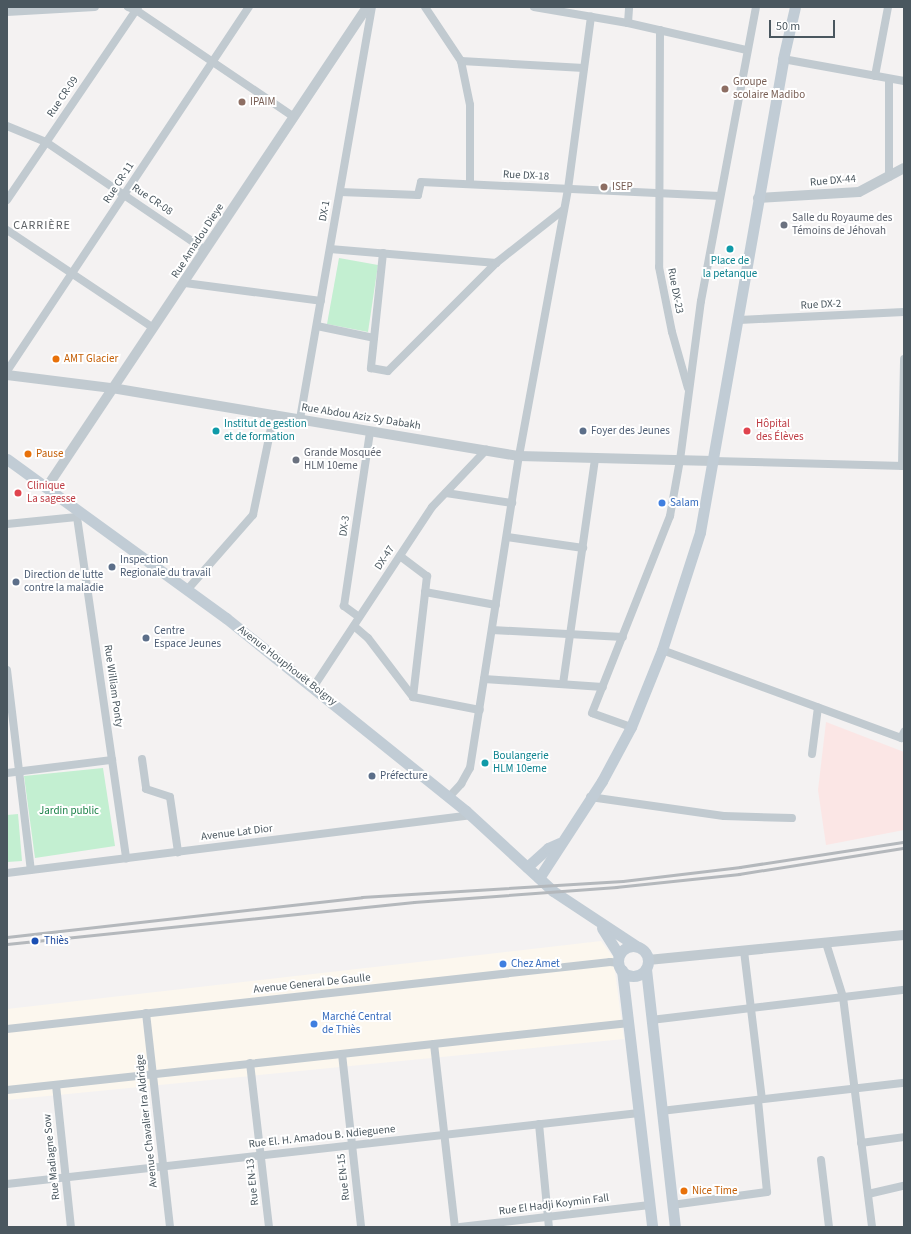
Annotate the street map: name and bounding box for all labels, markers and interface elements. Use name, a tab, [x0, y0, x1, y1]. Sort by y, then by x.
scale bar	[771, 12, 837, 38]
text: 50 m	[776, 18, 800, 35]
street label: Rue CR-09	[45, 74, 81, 120]
place label: Groupe scolaire Madibo	[733, 76, 805, 102]
marker: Groupe scolaire Madibo	[720, 84, 730, 94]
place label: IPAIM	[250, 95, 275, 109]
marker: IPAIM	[237, 97, 247, 107]
street label: Rue CR-11	[101, 160, 137, 206]
street label: Rue DX-18	[503, 168, 549, 184]
street label: Rue DX-44	[809, 172, 857, 190]
place label: ISEP	[612, 180, 633, 194]
street label: Rue CR-08	[129, 182, 175, 218]
marker: ISEP	[599, 182, 609, 192]
street label: DX-1	[317, 200, 333, 222]
street label: Rue Amadou Dieye	[169, 201, 227, 281]
place label: Salle du Royaume des Témoins de Jéhovah	[792, 212, 892, 238]
district label: CARRIÈRE	[13, 219, 71, 233]
marker: Salle du Royaume des Témoins de Jéhovah	[779, 220, 789, 230]
marker: Place de la petanque	[725, 244, 735, 254]
place label: Place de la petanque	[703, 255, 757, 281]
street label: Rue DX-23	[664, 267, 686, 315]
street label: Rue DX-2	[800, 297, 842, 313]
place label: AMT Glacier	[64, 352, 118, 366]
marker: AMT Glacier	[51, 354, 61, 364]
street label: Rue Abdou Aziz Sy Dabakh	[300, 401, 422, 433]
place label: Institut de gestion et de formation	[224, 418, 307, 444]
place label: Hôpital des Élèves	[756, 418, 804, 444]
place label: Foyer des Jeunes	[591, 424, 670, 438]
marker: Hôpital des Élèves	[741, 425, 753, 437]
marker: Institut de gestion et de formation	[211, 426, 221, 436]
marker: Foyer des Jeunes	[578, 426, 588, 436]
place label: Pause	[36, 447, 63, 461]
place label: Grande Mosquée HLM 10eme	[304, 447, 381, 473]
marker: Pause	[23, 449, 33, 459]
marker: Grande Mosquée HLM 10eme	[291, 455, 301, 465]
place label: Clinique La sagesse	[27, 480, 76, 506]
marker: Clinique La sagesse	[12, 487, 24, 499]
place label: Salam	[670, 496, 699, 510]
marker: Salam	[657, 498, 667, 508]
street label: DX-3	[337, 515, 353, 537]
street label: DX-47	[372, 543, 398, 573]
place label: Inspection Regionale du travail	[120, 554, 211, 580]
marker: Inspection Regionale du travail	[107, 562, 117, 572]
place label: Direction de lutte contre la maladie	[24, 569, 104, 595]
marker: Direction de lutte contre la maladie	[11, 577, 21, 587]
street label: Avenue Houphouët Boigny	[235, 623, 339, 709]
place label: Centre Espace Jeunes	[154, 625, 221, 651]
marker: Centre Espace Jeunes	[141, 633, 151, 643]
street label: Rue William Ponty	[101, 644, 125, 728]
place label: Boulangerie HLM 10eme	[493, 750, 549, 776]
marker: Boulangerie HLM 10eme	[480, 758, 490, 768]
place label: Préfecture	[380, 769, 428, 783]
marker: Préfecture	[367, 771, 377, 781]
park label: Jardin public	[39, 804, 99, 818]
street label: Avenue Lat Dior	[200, 822, 274, 844]
place label: Thiès	[44, 934, 69, 948]
marker: Thiès	[29, 935, 41, 947]
place label: Chez Amet	[511, 957, 560, 971]
marker: Chez Amet	[498, 959, 508, 969]
street label: Avenue General De Gaulle	[253, 971, 371, 997]
place label: Marché Central de Thiès	[322, 1011, 391, 1037]
marker: Marché Central de Thiès	[309, 1019, 319, 1029]
street label: Avenue Chavalier Ira Aldridge	[133, 1054, 161, 1188]
street label: Rue Madiagne Sow	[41, 1113, 63, 1201]
street label: Rue El. H. Amadou B. Ndieguene	[248, 1123, 396, 1151]
street label: Rue EN-15	[335, 1153, 353, 1201]
street label: Rue EN-13	[244, 1158, 262, 1206]
place label: Nice Time	[692, 1184, 737, 1198]
marker: Nice Time	[679, 1186, 689, 1196]
street label: Rue El Hadji Koymin Fall	[498, 1192, 610, 1218]

